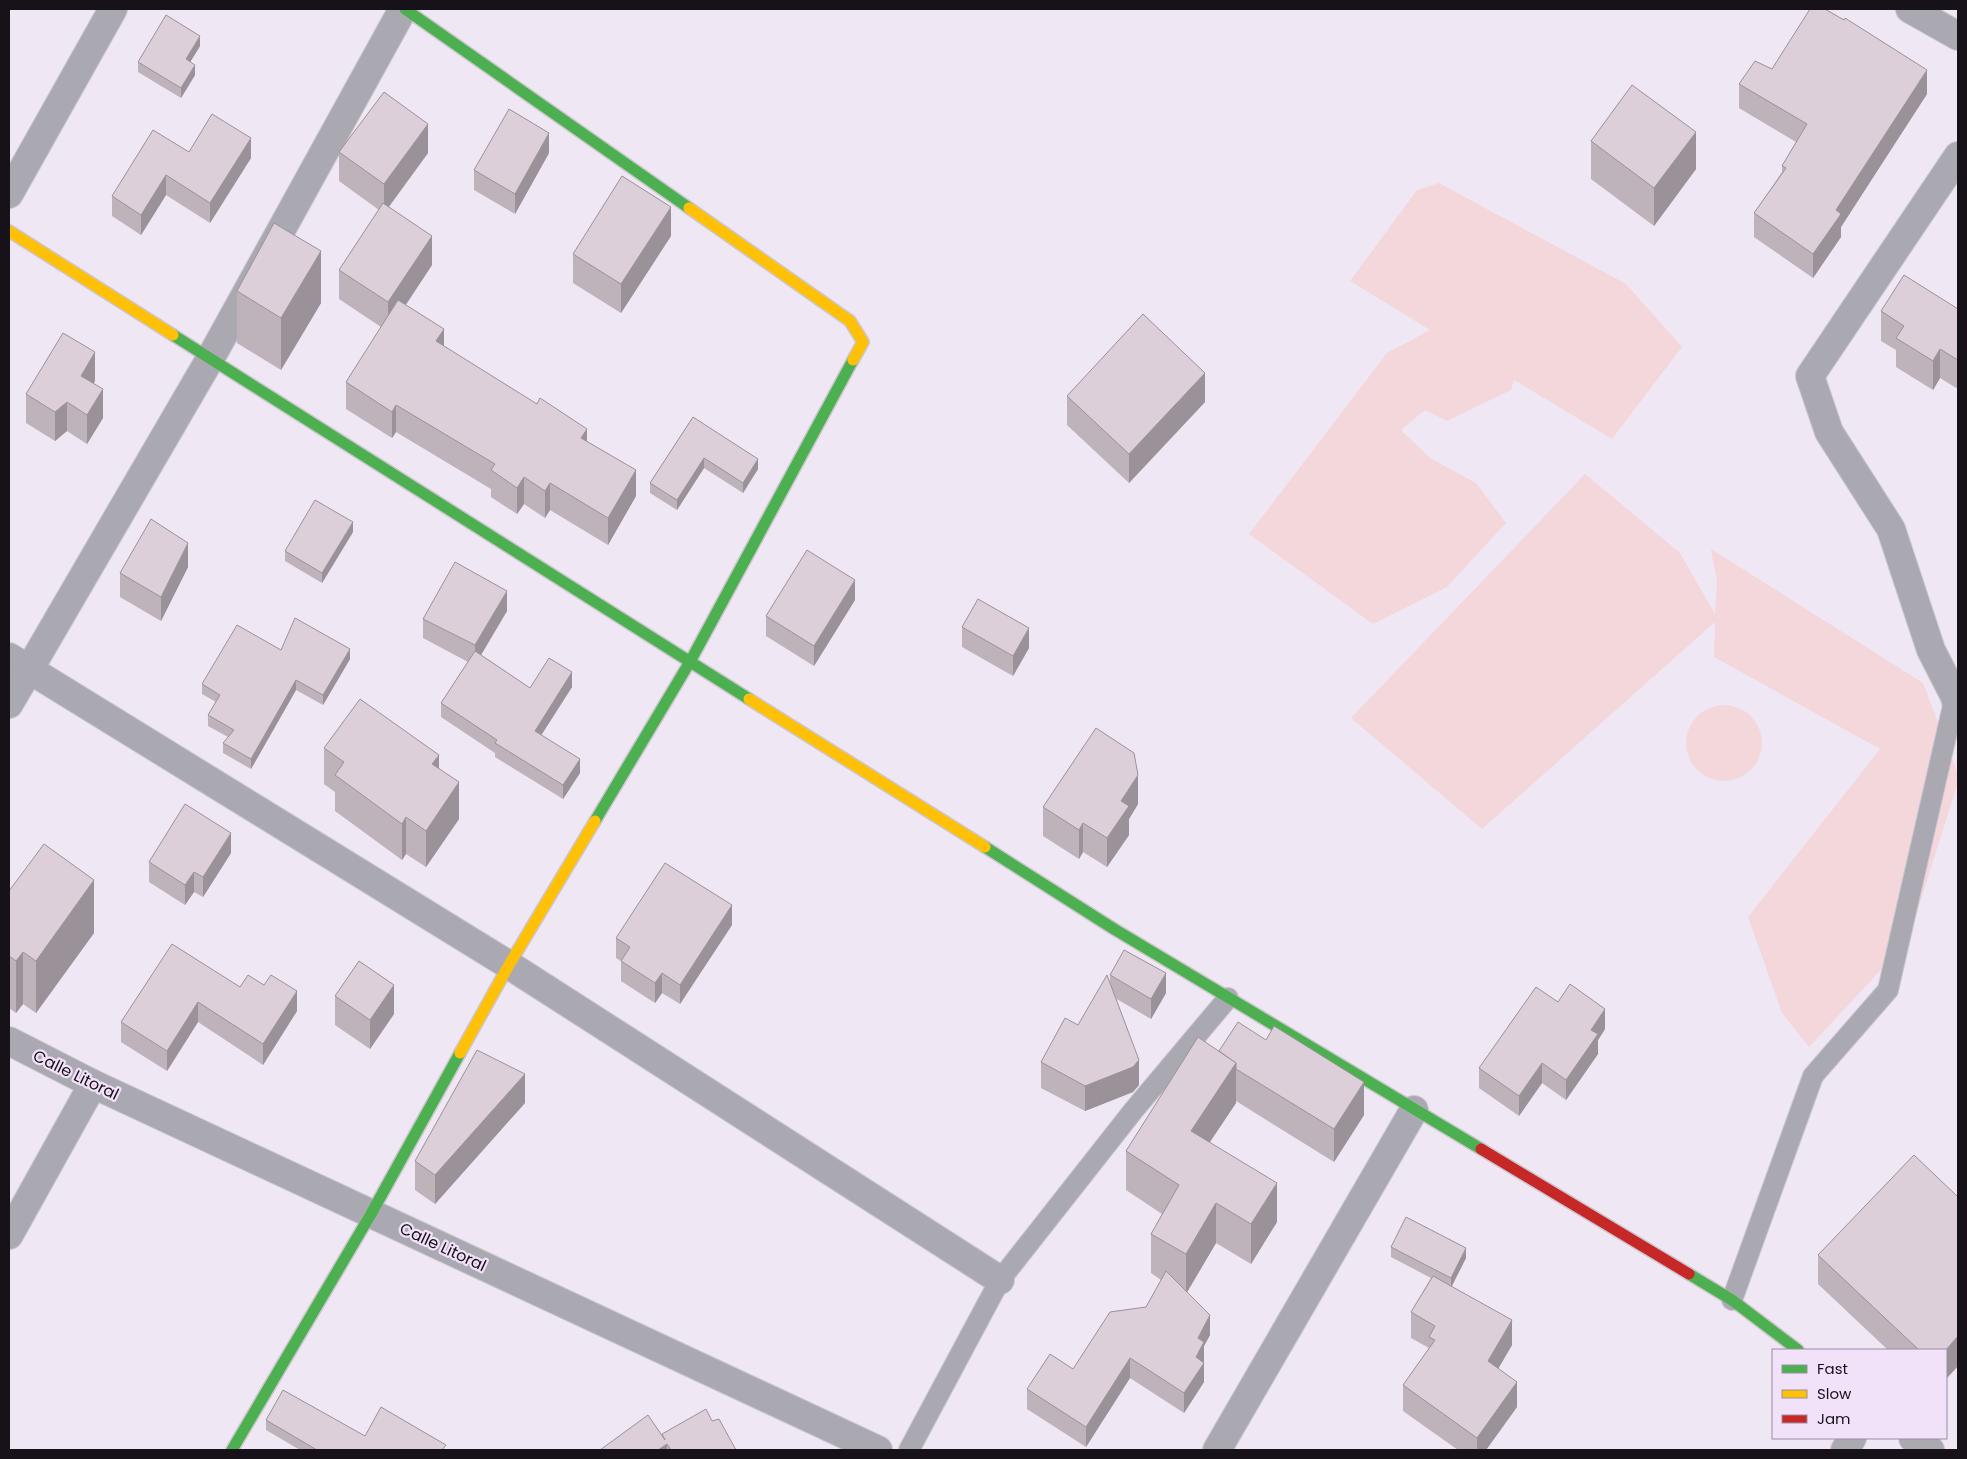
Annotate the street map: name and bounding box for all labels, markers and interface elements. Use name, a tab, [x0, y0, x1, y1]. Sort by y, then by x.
street label: Calle Litoral	[29, 1044, 123, 1106]
street label: Calle Litoral	[396, 1217, 490, 1277]
legend	[1772, 1349, 1947, 1439]
text: Fast	[1817, 1358, 1848, 1379]
text: Slow	[1817, 1383, 1852, 1404]
text: Jam	[1817, 1408, 1851, 1429]

